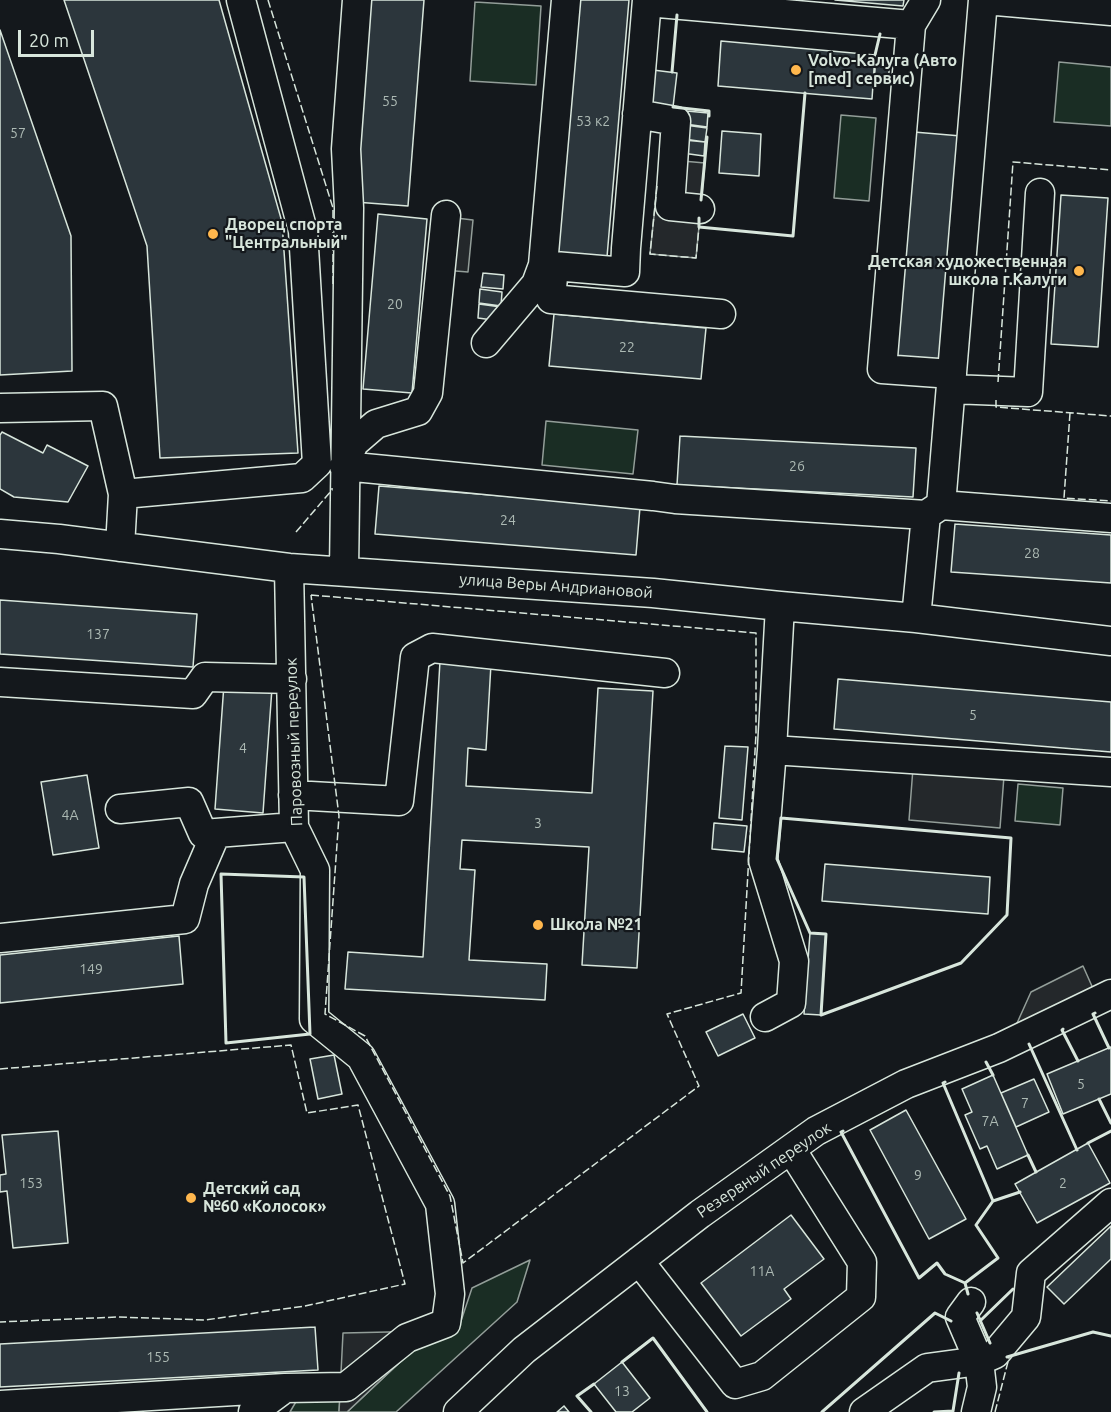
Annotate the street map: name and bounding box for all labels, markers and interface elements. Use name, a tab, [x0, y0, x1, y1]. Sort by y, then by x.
scale bar	[21, 18, 98, 56]
text: 20 m	[29, 30, 69, 50]
place label: Volvo-Калуга (Авто [med] сервис)	[808, 51, 957, 89]
marker: Volvo-Калуга (Авто [med] сервис)	[789, 63, 803, 77]
house number: 55	[382, 93, 398, 109]
house number: 53 к2	[576, 113, 610, 129]
house number: 57	[10, 125, 26, 141]
place label: Дворец спорта "Центральный"	[225, 215, 348, 253]
marker: Дворец спорта "Центральный"	[206, 227, 220, 241]
place label: Детская художественная школа г.Калуги	[868, 252, 1067, 290]
marker: Детская художественная школа г.Калуги	[1072, 264, 1086, 278]
house number: 20	[387, 296, 403, 312]
house number: 22	[619, 339, 635, 355]
house number: 26	[789, 458, 805, 474]
house number: 24	[500, 512, 516, 528]
house number: 28	[1024, 545, 1040, 561]
street label: улица Веры Андриановой	[459, 570, 653, 602]
house number: 137	[86, 626, 110, 642]
street label: Паровозный переулок	[281, 657, 307, 827]
house number: 5	[969, 707, 977, 723]
house number: 4	[239, 740, 247, 756]
house number: 4А	[62, 807, 78, 823]
house number: 3	[534, 815, 542, 831]
place label: Школа №21	[550, 915, 643, 935]
marker: Школа №21	[531, 918, 545, 932]
house number: 149	[79, 961, 103, 977]
house number: 5	[1077, 1076, 1085, 1092]
house number: 7	[1021, 1095, 1029, 1111]
house number: 7А	[982, 1113, 998, 1129]
street label: Резервный переулок	[693, 1118, 835, 1222]
house number: 9	[914, 1167, 922, 1183]
house number: 153	[19, 1175, 43, 1191]
house number: 2	[1059, 1175, 1067, 1191]
place label: Детский сад №60 «Колосок»	[203, 1179, 326, 1217]
marker: Детский сад №60 «Колосок»	[184, 1191, 198, 1205]
house number: 11А	[750, 1263, 774, 1279]
house number: 155	[146, 1349, 170, 1365]
house number: 13	[614, 1383, 630, 1399]

